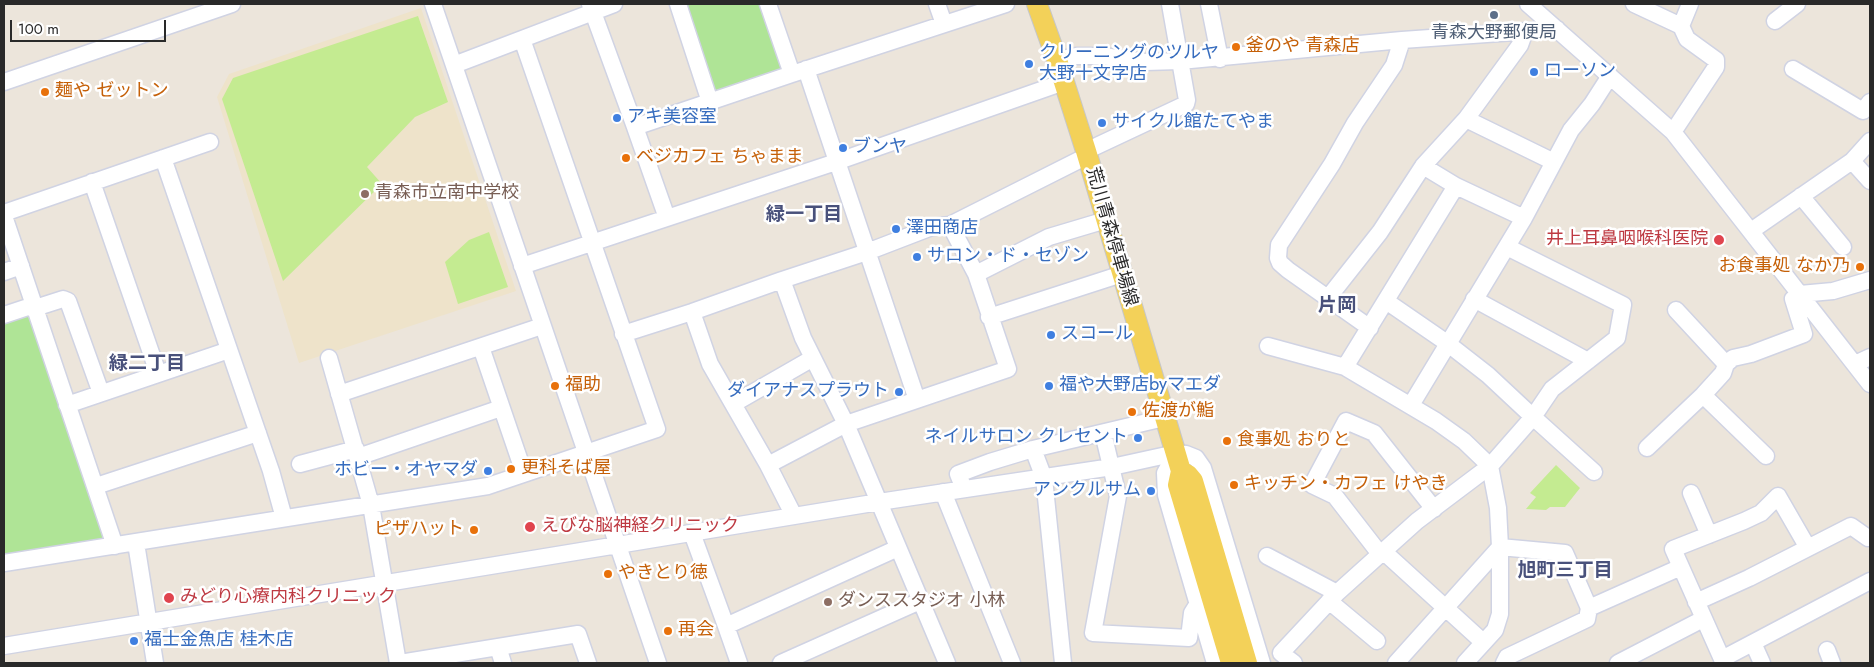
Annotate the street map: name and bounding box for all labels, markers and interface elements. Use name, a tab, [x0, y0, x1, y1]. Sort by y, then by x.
marker: 青森大野郵便局	[1488, 9, 1500, 21]
scale bar	[12, 10, 169, 42]
text: 100 m	[18, 18, 59, 40]
place label: 青森大野郵便局	[1431, 23, 1557, 45]
place label: 釜のや 青森店	[1246, 36, 1359, 58]
marker: 釜のや 青森店	[1230, 41, 1242, 53]
place label: クリーニングのツルヤ 大野十文字店	[1039, 43, 1219, 86]
marker: クリーニングのツルヤ 大野十文字店	[1023, 58, 1035, 70]
place label: ローソン	[1544, 61, 1616, 83]
marker: ローソン	[1528, 66, 1540, 78]
place label: 麺や ゼットン	[55, 81, 168, 103]
marker: 麺や ゼットン	[39, 86, 51, 98]
place label: アキ美容室	[627, 107, 717, 129]
marker: アキ美容室	[611, 112, 623, 124]
place label: サイクル館たてやま	[1112, 112, 1274, 134]
marker: サイクル館たてやま	[1096, 117, 1108, 129]
place label: ブンヤ	[853, 137, 907, 159]
marker: ブンヤ	[837, 142, 849, 154]
place label: ベジカフェ ちゃまま	[636, 147, 803, 169]
marker: ベジカフェ ちゃまま	[620, 152, 632, 164]
street label: 荒川青森停車場線	[1081, 165, 1141, 309]
place label: 青森市立南中学校	[375, 183, 519, 205]
marker: 青森市立南中学校	[359, 188, 371, 200]
district label: 緑一丁目	[766, 204, 842, 226]
place label: 澤田商店	[906, 218, 978, 240]
marker: 澤田商店	[890, 223, 902, 235]
place label: 井上耳鼻咽喉科医院	[1546, 229, 1708, 251]
marker: 井上耳鼻咽喉科医院	[1712, 233, 1726, 247]
place label: サロン・ド・セゾン	[927, 246, 1089, 268]
marker: サロン・ド・セゾン	[911, 251, 923, 263]
place label: お食事処 なか乃	[1719, 256, 1850, 278]
marker: お食事処 なか乃	[1854, 261, 1866, 273]
district label: 片岡	[1318, 295, 1356, 317]
place label: スコール	[1061, 324, 1133, 346]
marker: スコール	[1045, 329, 1057, 341]
district label: 緑二丁目	[109, 353, 185, 375]
place label: 福助	[565, 375, 601, 397]
place label: 福や大野店byマエダ	[1059, 375, 1221, 397]
marker: 福助	[549, 380, 561, 392]
marker: 福や大野店byマエダ	[1043, 380, 1055, 392]
place label: ダイアナスプラウト	[727, 381, 889, 403]
marker: ダイアナスプラウト	[893, 386, 905, 398]
place label: 佐渡が鮨	[1142, 401, 1214, 423]
marker: 佐渡が鮨	[1126, 406, 1138, 418]
place label: ネイルサロン クレセント	[925, 427, 1128, 449]
place label: 食事処 おりと	[1237, 430, 1350, 452]
marker: ネイルサロン クレセント	[1132, 432, 1144, 444]
marker: 食事処 おりと	[1221, 435, 1233, 447]
place label: 更科そば屋	[521, 458, 611, 480]
place label: ホビー・オヤマダ	[334, 460, 478, 482]
marker: 更科そば屋	[505, 463, 517, 475]
marker: ホビー・オヤマダ	[482, 465, 494, 477]
place label: キッチン・カフェ けやき	[1244, 474, 1447, 496]
marker: キッチン・カフェ けやき	[1228, 479, 1240, 491]
place label: アンクルサム	[1033, 480, 1141, 502]
marker: アンクルサム	[1145, 485, 1157, 497]
place label: えびな脳神経クリニック	[541, 516, 739, 538]
place label: ピザハット	[374, 519, 464, 541]
marker: えびな脳神経クリニック	[523, 520, 537, 534]
marker: ピザハット	[468, 524, 480, 536]
district label: 旭町三丁目	[1518, 560, 1612, 582]
place label: やきとり徳	[618, 563, 708, 585]
marker: やきとり徳	[602, 568, 614, 580]
place label: みどり心療内科クリニック	[180, 587, 396, 609]
marker: みどり心療内科クリニック	[162, 591, 176, 605]
place label: ダンススタジオ 小林	[838, 591, 1005, 613]
marker: ダンススタジオ 小林	[822, 596, 834, 608]
place label: 再会	[678, 620, 714, 642]
marker: 再会	[662, 625, 674, 637]
place label: 福士金魚店 桂木店	[144, 630, 293, 652]
marker: 福士金魚店 桂木店	[128, 635, 140, 647]

